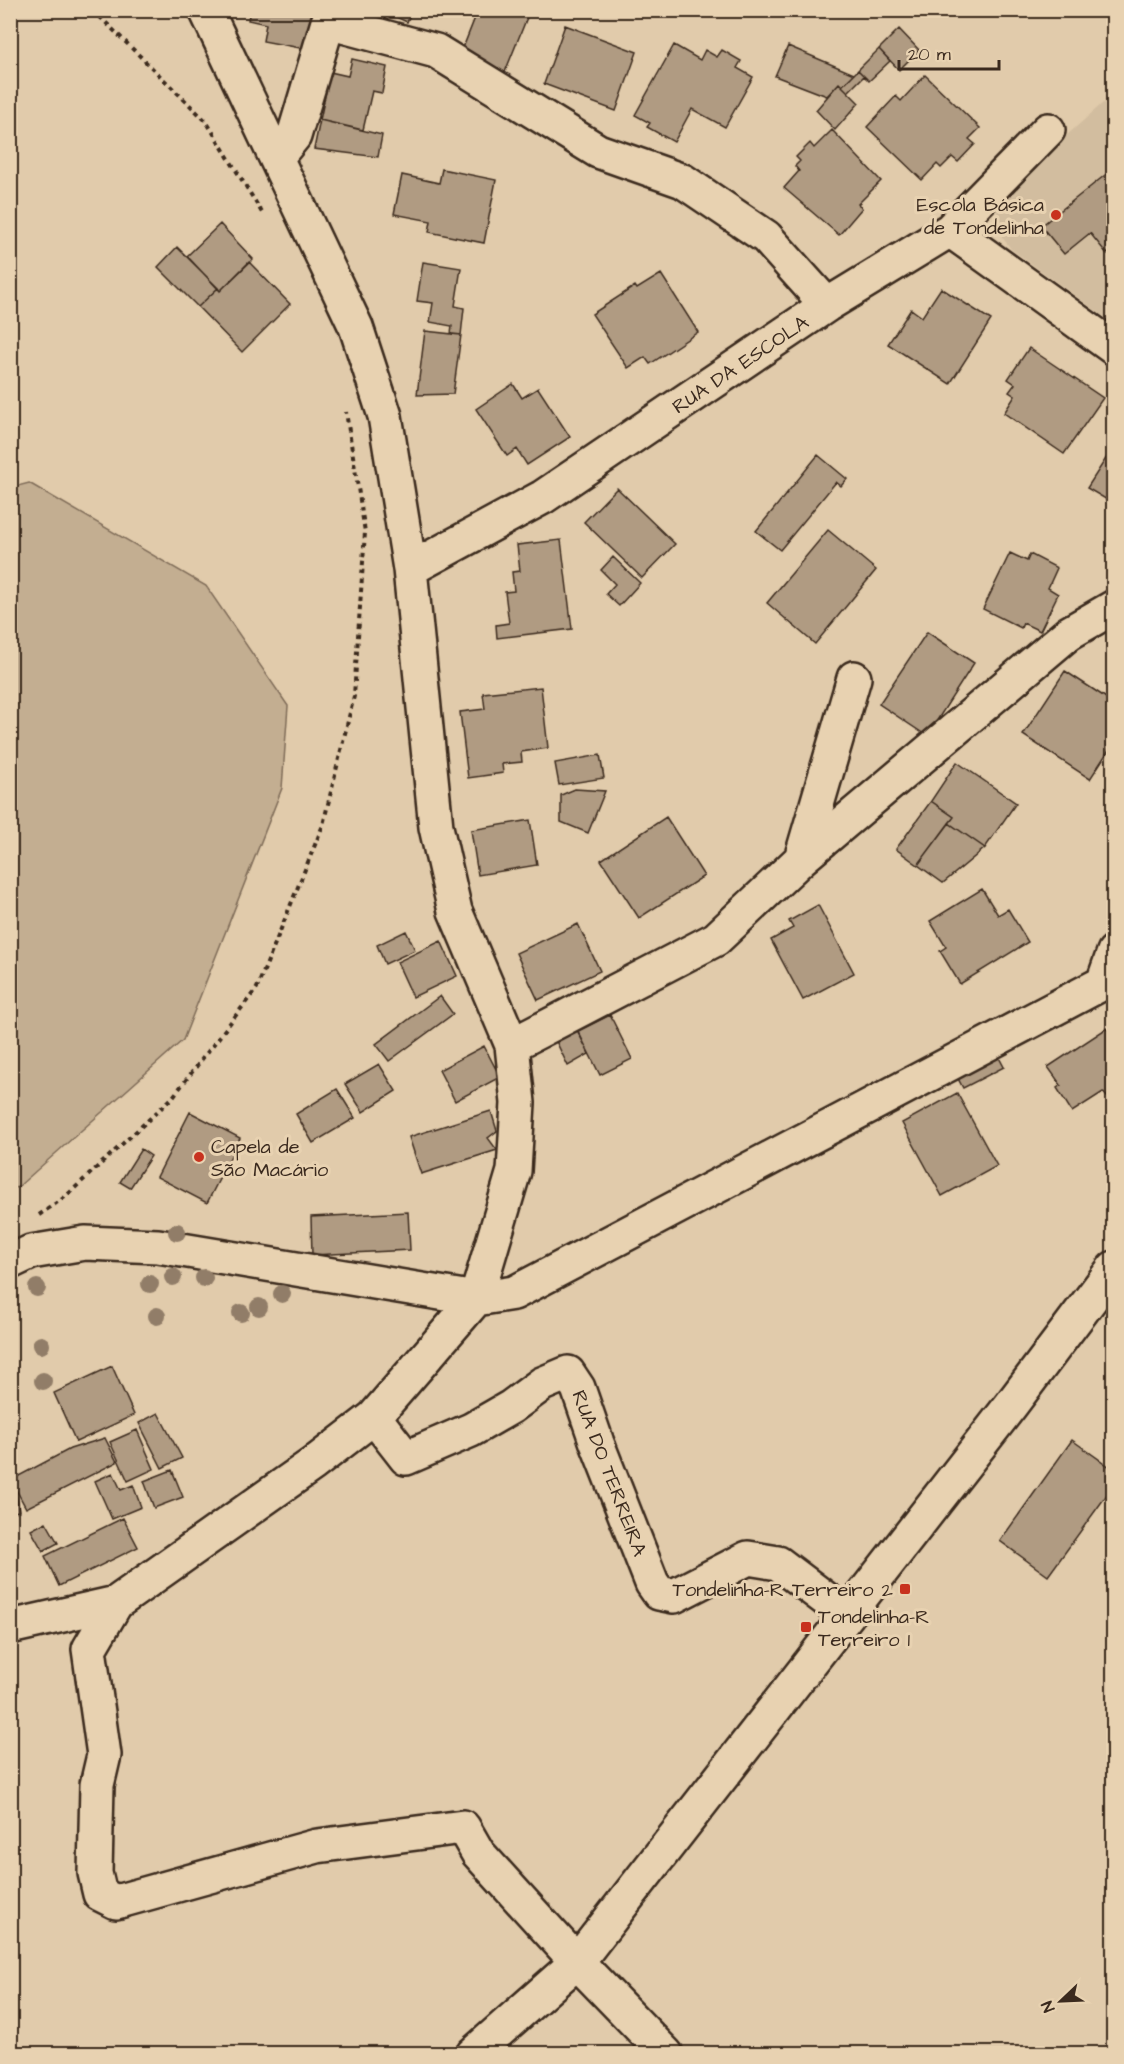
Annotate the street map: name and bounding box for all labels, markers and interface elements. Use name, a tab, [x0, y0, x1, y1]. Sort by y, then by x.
scale bar	[899, 33, 1000, 71]
text: 20 m	[908, 42, 951, 67]
place label: Escola Básica de Tondelinha	[917, 191, 1044, 242]
marker: Escola Básica de Tondelinha	[1049, 208, 1063, 222]
street label: RUA DA ESCOLA	[667, 309, 814, 421]
place label: Capela de São Macário	[211, 1133, 328, 1184]
marker: Capela de São Macário	[192, 1150, 206, 1164]
street label: RUA DO TERREIRA	[565, 1386, 654, 1560]
place label: Tondelinha-R Terreiro 2	[673, 1576, 894, 1604]
marker: Tondelinha-R Terreiro 2	[898, 1582, 912, 1596]
place label: Tondelinha-R Terreiro 1	[818, 1603, 930, 1654]
marker: Tondelinha-R Terreiro 1	[799, 1620, 813, 1634]
north arrow	[1031, 1971, 1091, 2031]
text: N	[1036, 1998, 1060, 2015]

